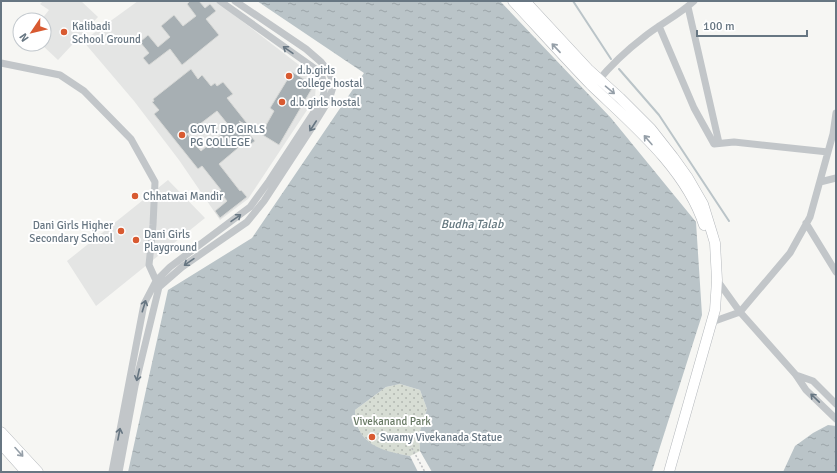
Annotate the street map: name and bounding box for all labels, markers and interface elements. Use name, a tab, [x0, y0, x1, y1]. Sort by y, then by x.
north arrow	[12, 12, 52, 52]
scale bar	[697, 12, 807, 38]
text: 100 m	[703, 19, 735, 34]
place label: Kalibadi School Ground	[72, 20, 141, 46]
marker: Kalibadi School Ground	[59, 27, 69, 37]
text: N	[17, 31, 32, 44]
one-way arrow	[552, 43, 561, 53]
one-way arrow	[283, 46, 294, 54]
place label: d.b.girls college hostal	[297, 64, 363, 90]
marker: d.b.girls college hostal	[284, 71, 294, 81]
one-way arrow	[605, 85, 616, 94]
place label: d.b.girls hostal	[290, 96, 360, 109]
marker: d.b.girls hostal	[277, 97, 287, 107]
one-way arrow	[308, 121, 317, 132]
place label: GOVT. DB GIRLS PG COLLEGE	[190, 123, 265, 149]
marker: GOVT. DB GIRLS PG COLLEGE	[177, 130, 187, 140]
one-way arrow	[643, 134, 652, 145]
place label: Chhatwai Mandir	[143, 190, 223, 203]
marker: Chhatwai Mandir	[130, 191, 140, 201]
one-way arrow	[230, 214, 241, 222]
water label: Budha Talab	[441, 217, 504, 232]
place label: Dani Girls Higher Secondary School	[29, 219, 113, 245]
marker: Dani Girls Higher Secondary School	[116, 226, 126, 236]
place label: Dani Girls Playground	[144, 228, 197, 254]
marker: Dani Girls Playground	[131, 235, 141, 245]
one-way arrow	[184, 258, 195, 266]
one-way arrow	[141, 300, 148, 313]
one-way arrow	[134, 368, 141, 381]
one-way arrow	[810, 393, 820, 403]
park label: Vivekanand Park	[353, 415, 431, 428]
one-way arrow	[116, 428, 124, 441]
place label: Swamy Vivekanada Statue	[380, 431, 502, 444]
marker: Swamy Vivekanada Statue	[367, 432, 377, 442]
one-way arrow	[15, 447, 24, 457]

